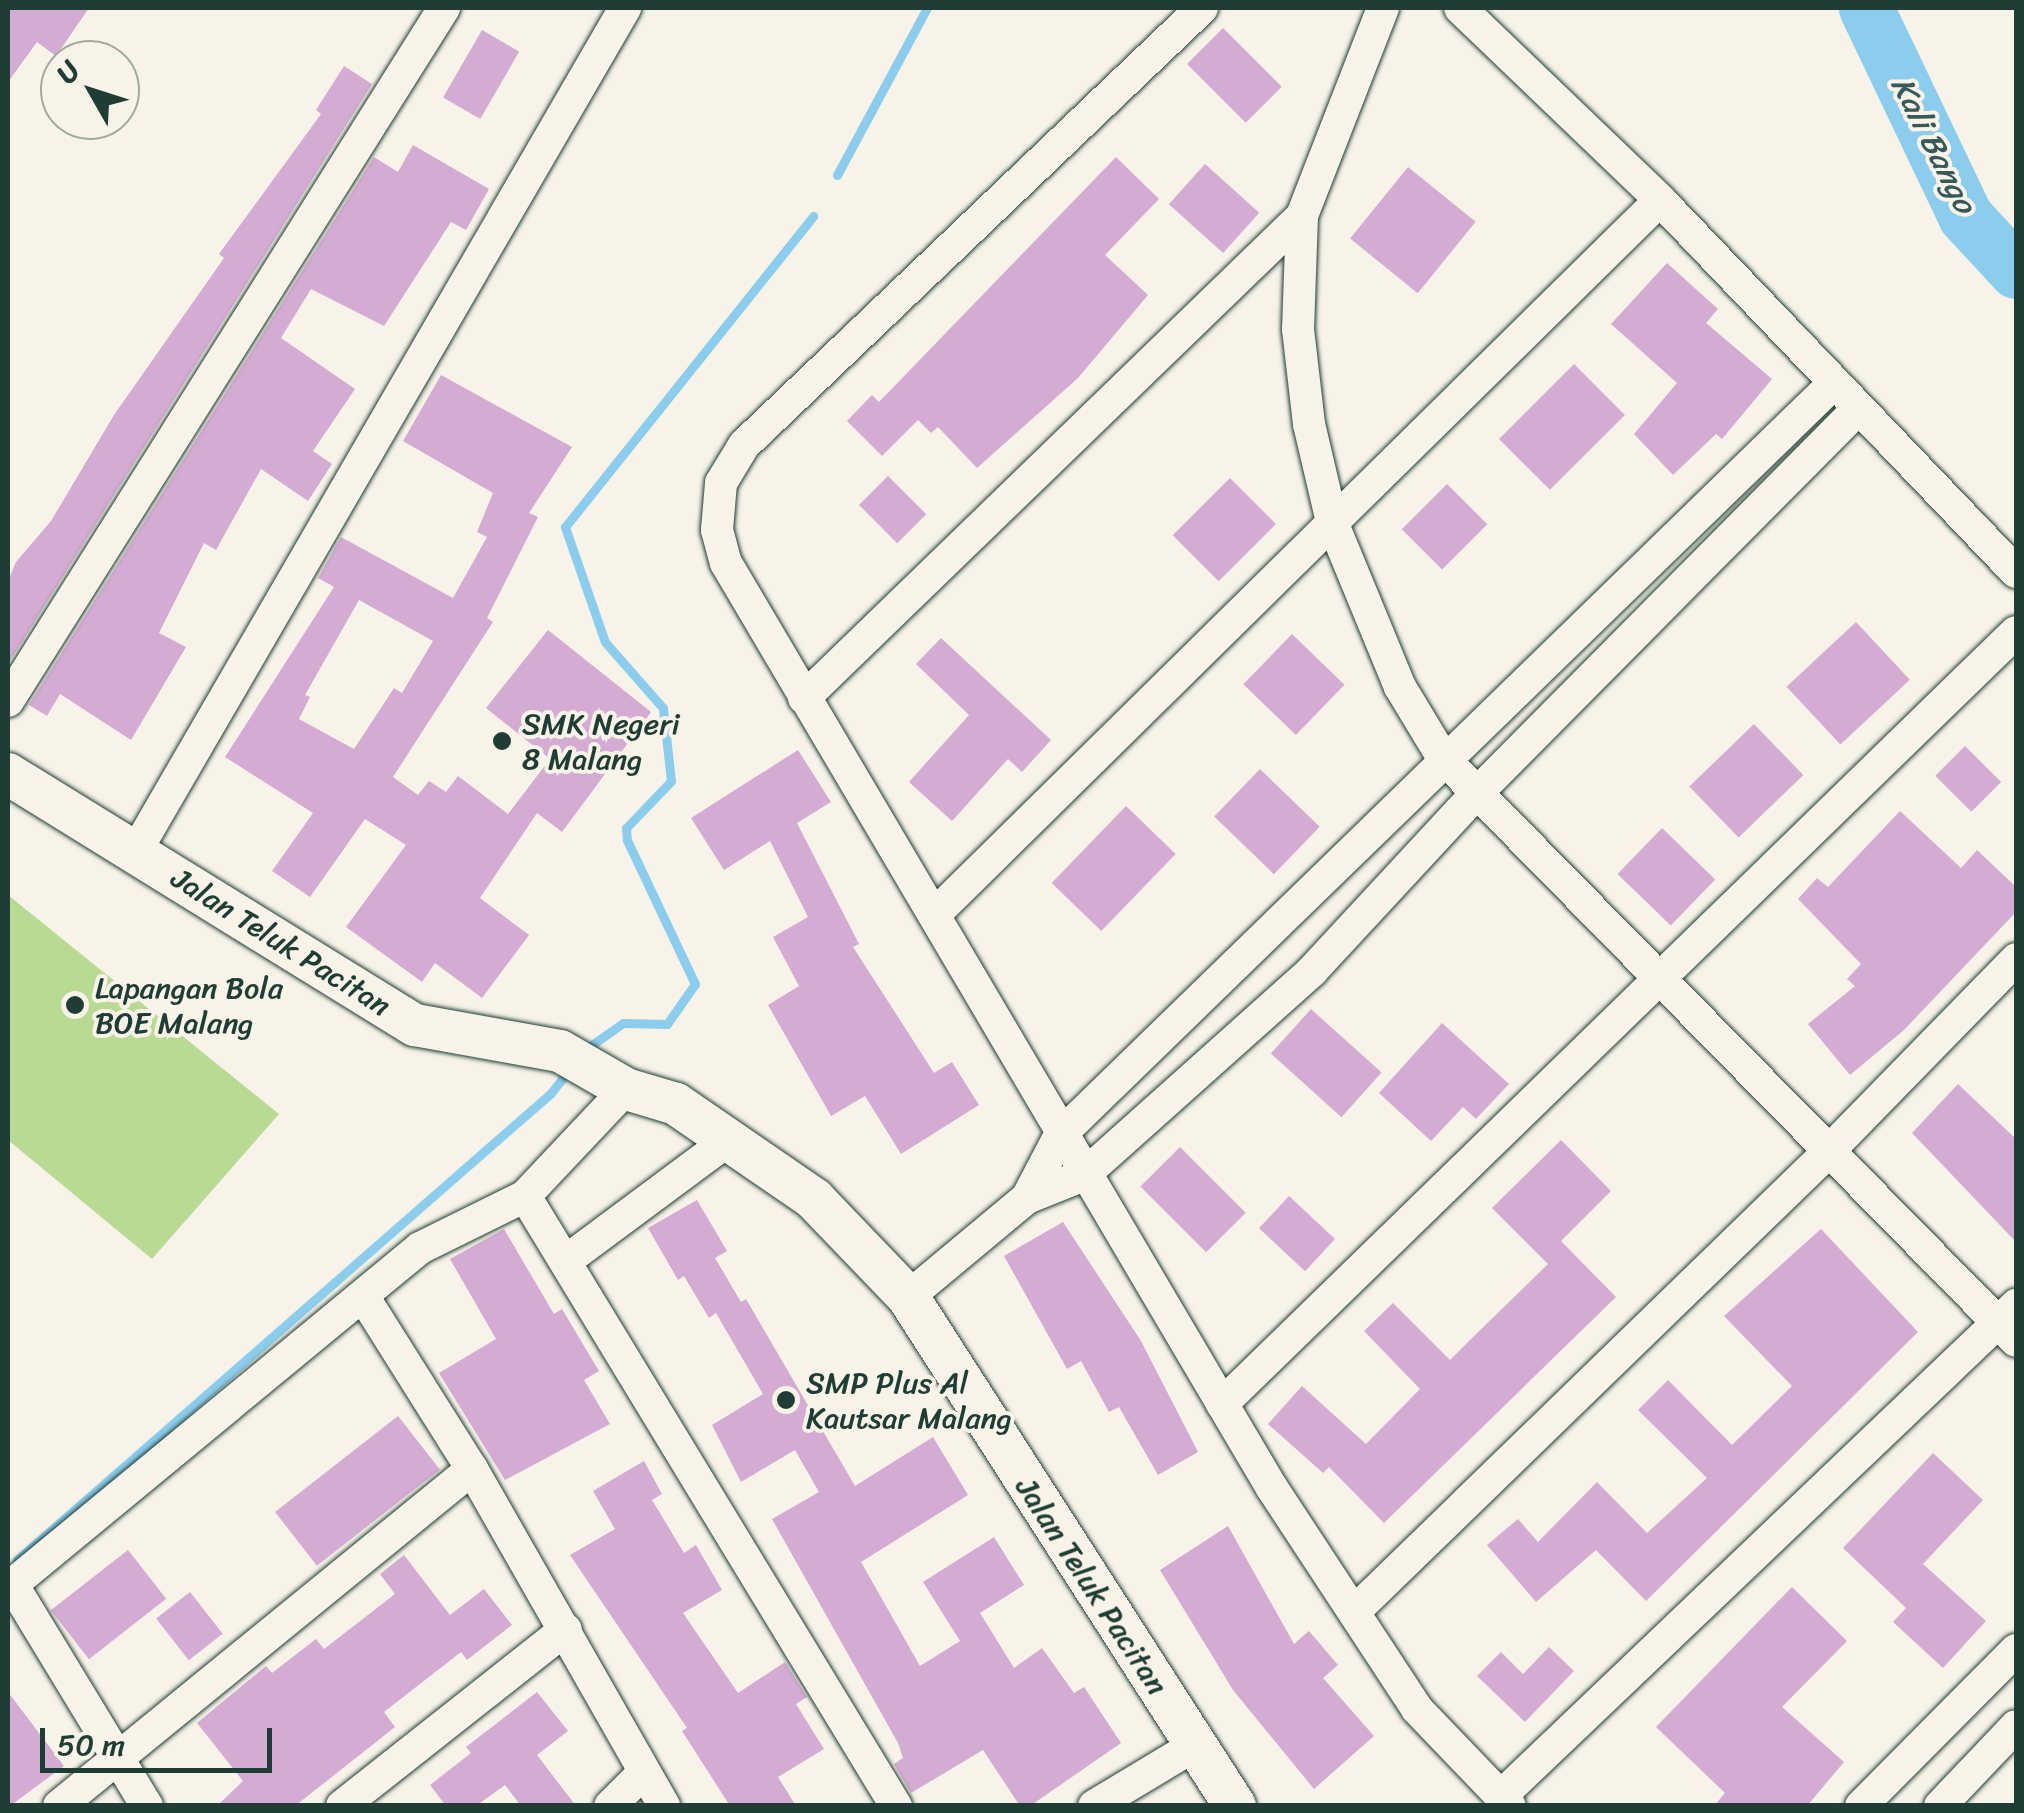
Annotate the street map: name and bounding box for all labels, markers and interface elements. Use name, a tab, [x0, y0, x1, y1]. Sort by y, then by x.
north arrow	[40, 40, 140, 140]
text: U	[43, 49, 93, 95]
water label: Kali Bango	[1882, 70, 1984, 220]
place label: SMK Negeri 8 Malang	[522, 706, 680, 776]
marker: SMK Negeri 8 Malang	[491, 730, 513, 752]
street label: Jalan Teluk Pacitan	[163, 859, 399, 1025]
place label: Lapangan Bola BOE Malang	[95, 970, 283, 1040]
marker: Lapangan Bola BOE Malang	[64, 994, 86, 1016]
place label: SMP Plus Al Kautsar Malang	[806, 1365, 1012, 1436]
marker: SMP Plus Al Kautsar Malang	[775, 1389, 797, 1411]
street label: Jalan Teluk Pacitan	[1007, 1469, 1177, 1703]
scale bar	[45, 1708, 278, 1770]
text: 50 m	[57, 1718, 125, 1772]

